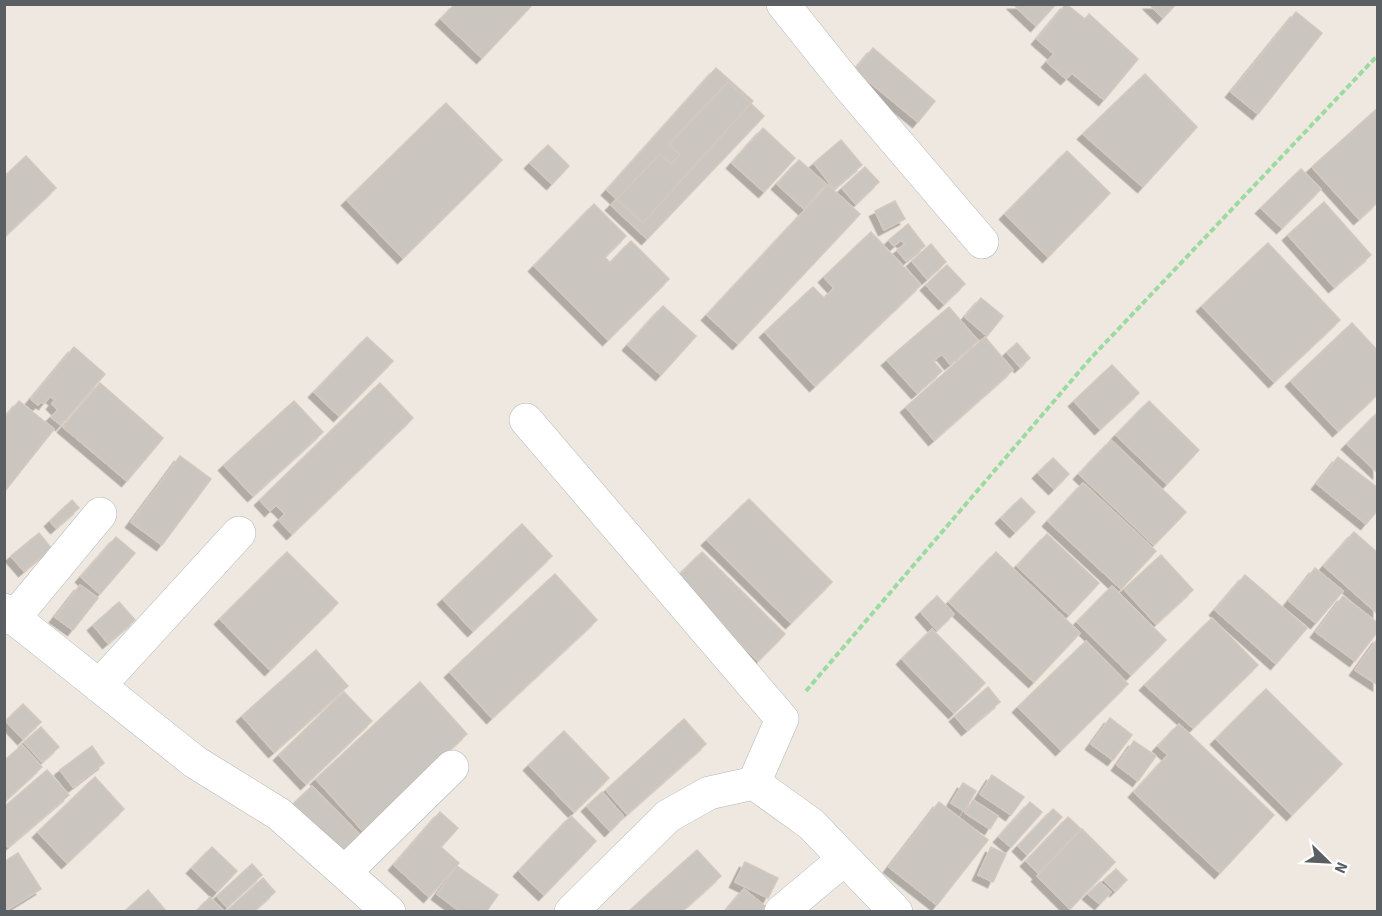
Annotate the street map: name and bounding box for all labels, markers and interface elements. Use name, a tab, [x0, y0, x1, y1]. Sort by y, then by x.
north arrow	[1298, 832, 1358, 892]
text: N	[1329, 858, 1353, 877]

